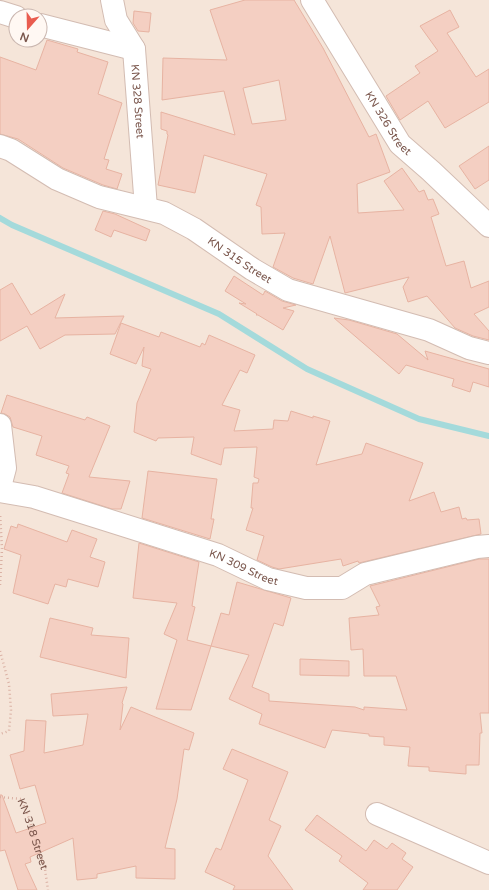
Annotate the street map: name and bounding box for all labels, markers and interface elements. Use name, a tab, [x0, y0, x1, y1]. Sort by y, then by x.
north arrow	[8, 8, 48, 48]
text: N	[18, 29, 31, 45]
street label: KN 328 Street	[128, 64, 147, 139]
street label: KN 326 Street	[362, 89, 414, 158]
street label: KN 315 Street	[205, 234, 274, 286]
street label: KN 309 Street	[208, 547, 279, 588]
street label: KN 318 Street	[14, 796, 51, 871]

